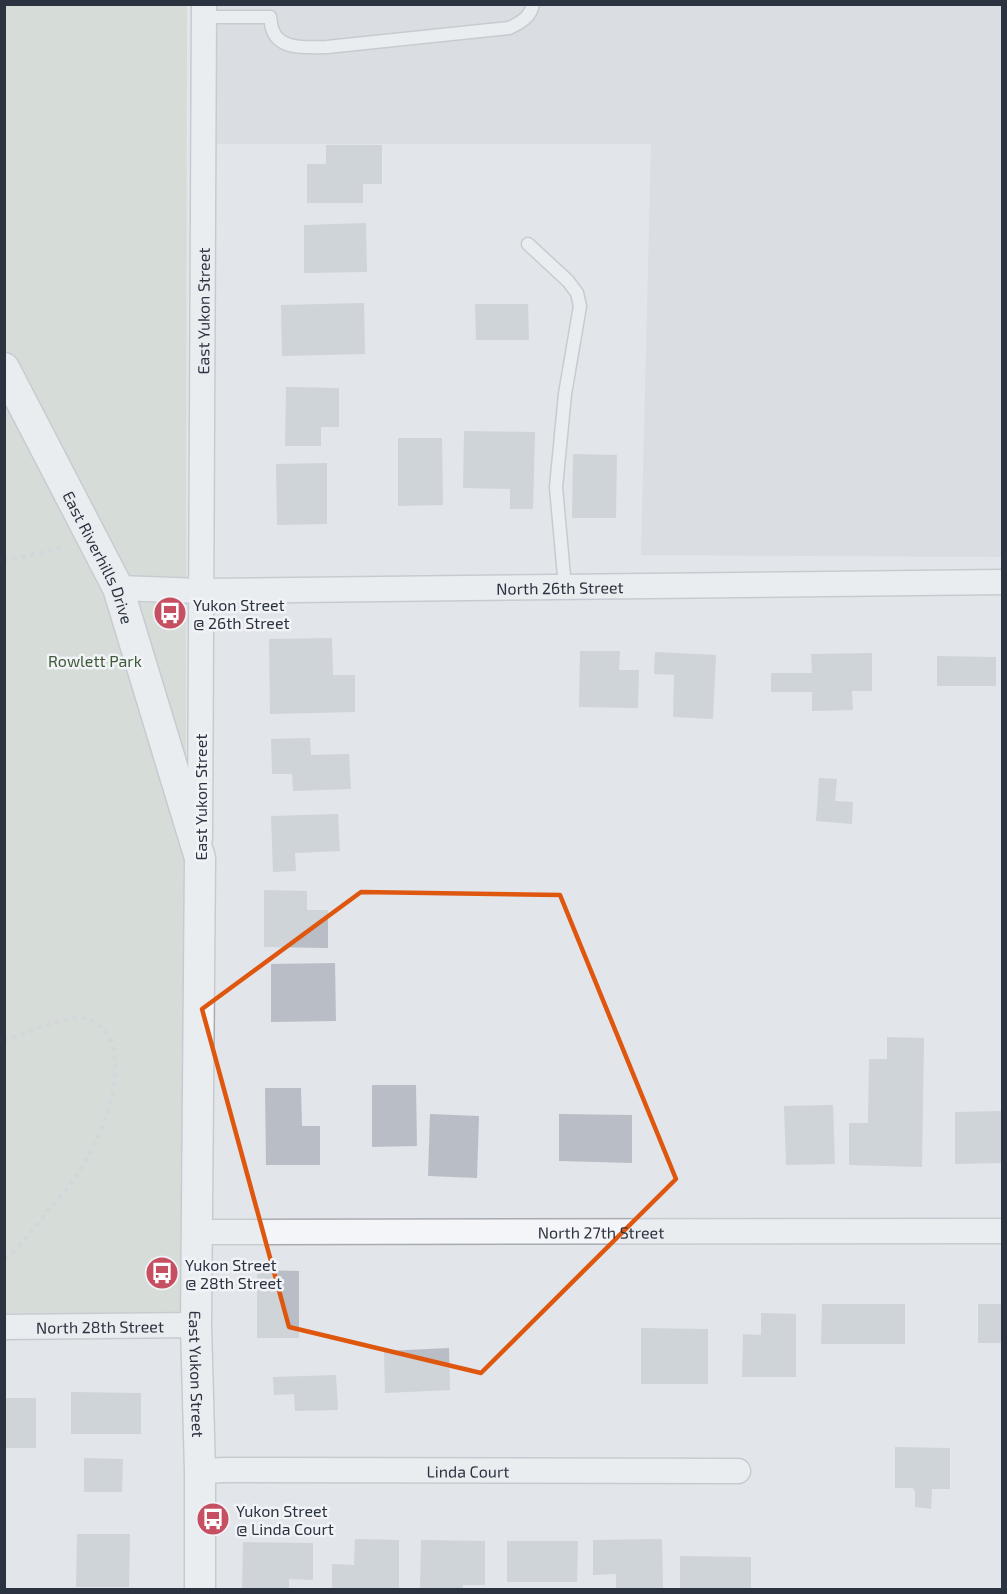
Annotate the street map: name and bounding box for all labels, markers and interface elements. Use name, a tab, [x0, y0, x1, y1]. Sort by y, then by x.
street label: East Yukon Street	[193, 248, 212, 375]
street label: East Riverhills Drive	[60, 487, 138, 626]
street label: North 26th Street	[496, 577, 624, 597]
bus stop icon: Yukon Street @ 26th Street	[152, 595, 188, 631]
place label: Yukon Street @ 26th Street	[193, 595, 290, 632]
park label: Rowlett Park	[48, 651, 142, 670]
street label: East Yukon Street	[191, 734, 210, 860]
street label: North 27th Street	[538, 1222, 664, 1241]
bus stop icon: Yukon Street @ 28th Street	[144, 1255, 180, 1291]
place label: Yukon Street @ 28th Street	[185, 1255, 282, 1292]
street label: East Yukon Street	[186, 1310, 209, 1438]
street label: North 28th Street	[36, 1316, 164, 1336]
street label: Linda Court	[427, 1461, 509, 1480]
bus stop icon: Yukon Street @ Linda Court	[195, 1501, 231, 1537]
place label: Yukon Street @ Linda Court	[236, 1501, 334, 1538]

